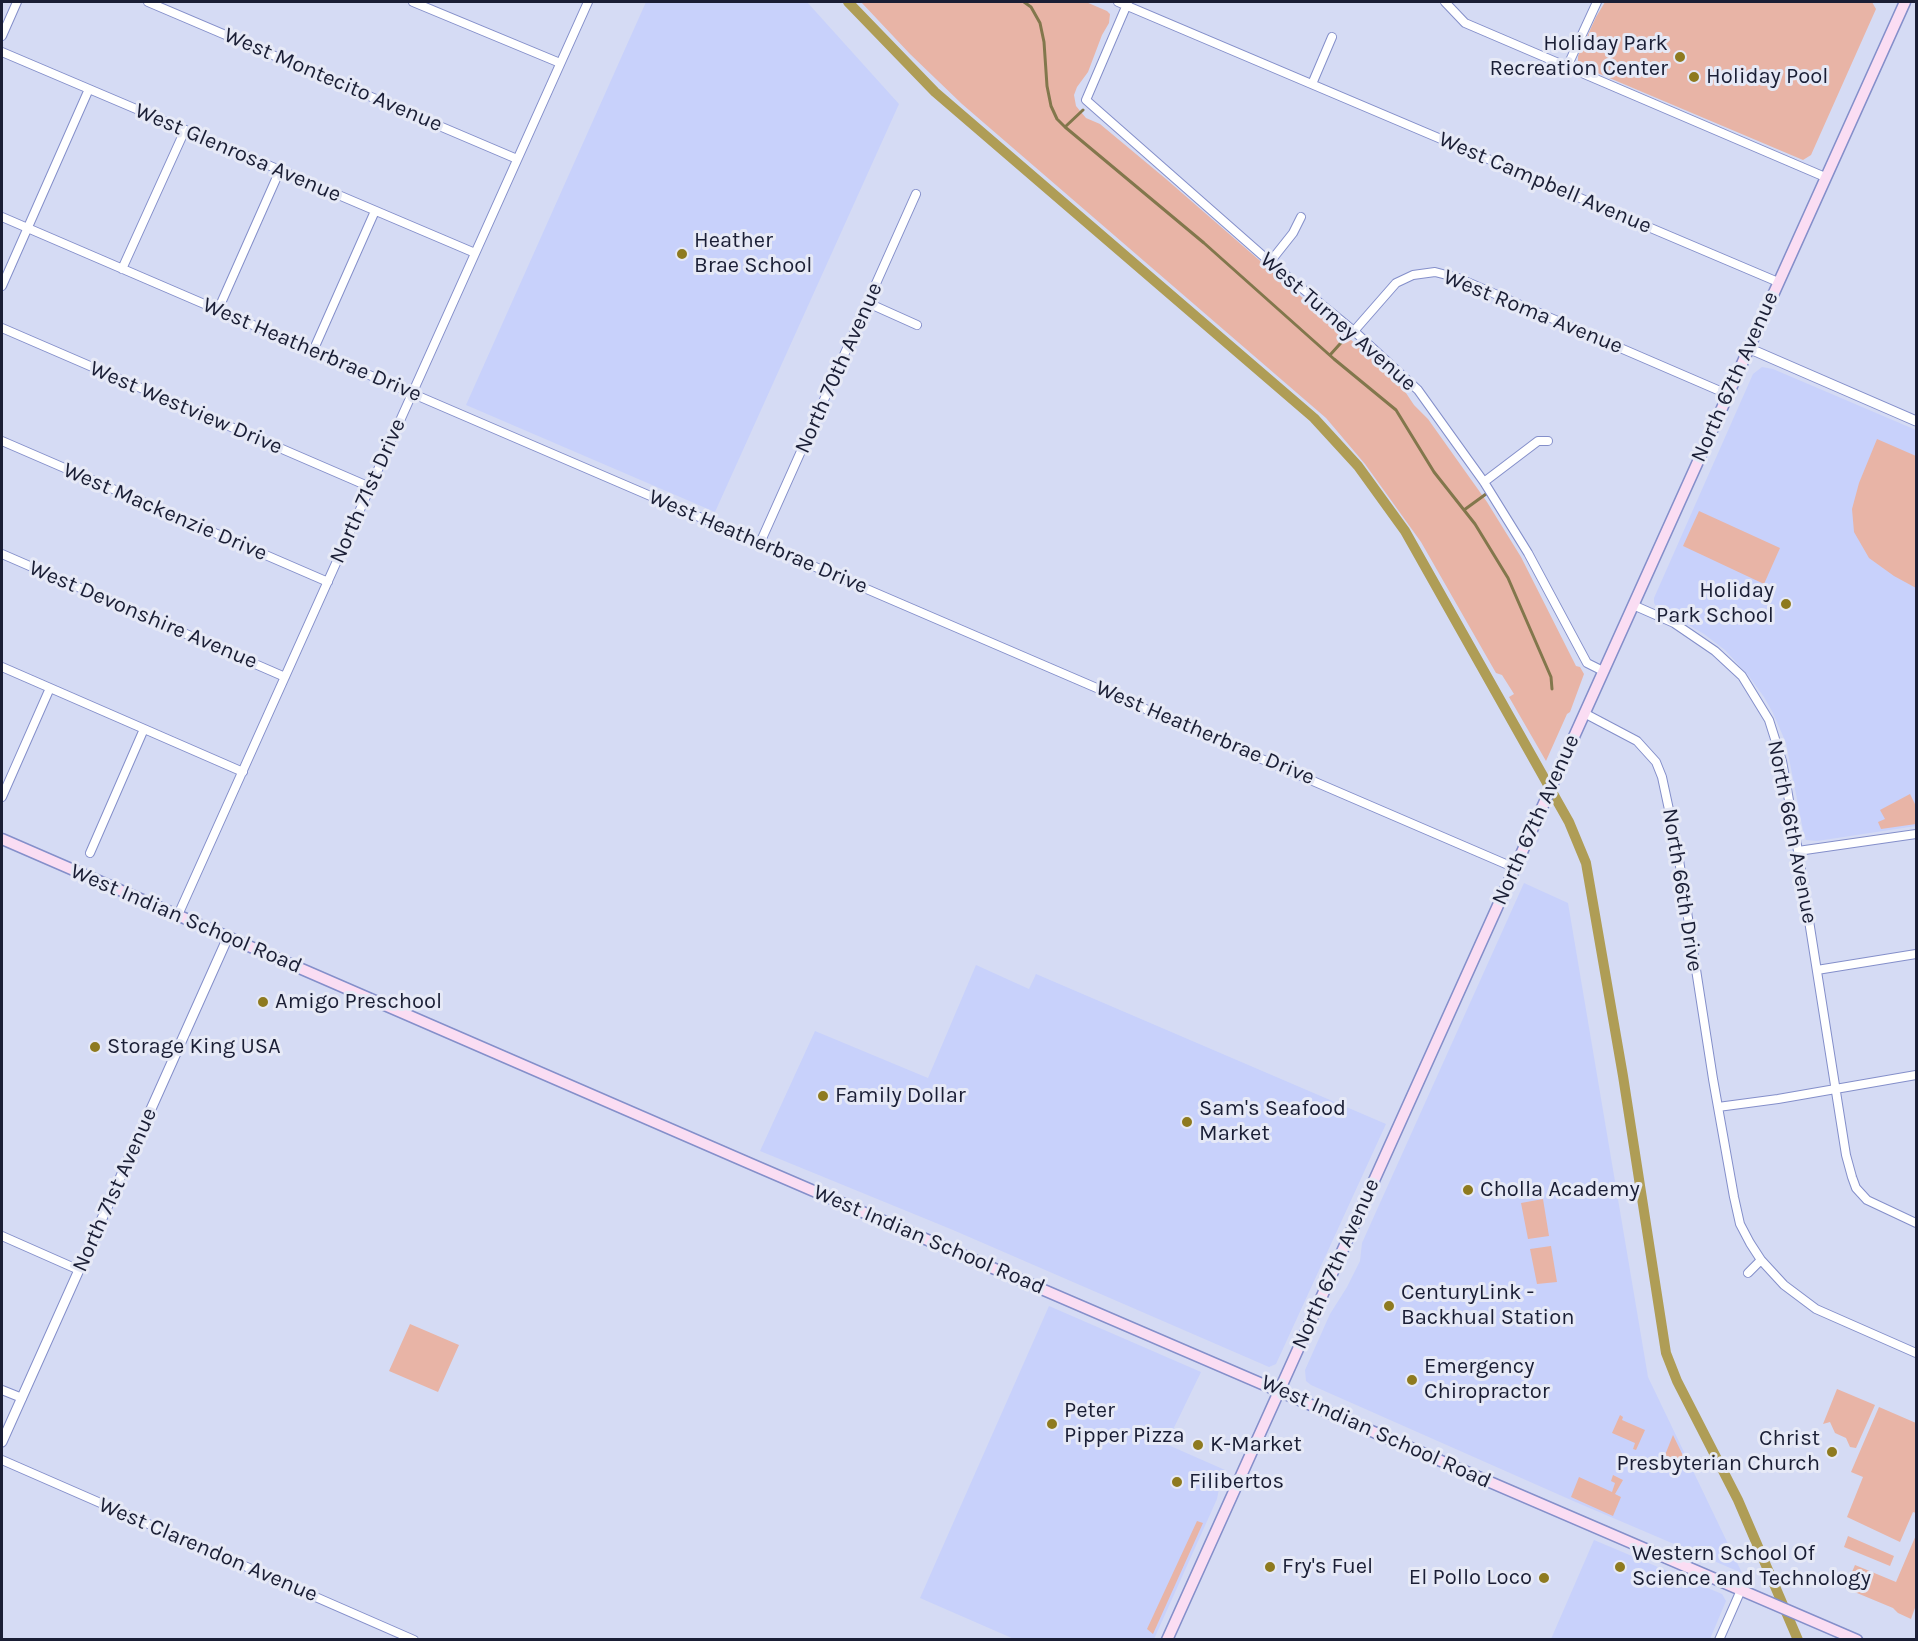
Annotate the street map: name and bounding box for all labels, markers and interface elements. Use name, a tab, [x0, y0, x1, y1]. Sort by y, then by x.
street label: West Montecito Avenue	[220, 22, 446, 138]
place label: Holiday Park Recreation Center	[1490, 31, 1668, 82]
marker: Holiday Park Recreation Center	[1673, 50, 1687, 64]
place label: Holiday Pool	[1706, 64, 1828, 90]
marker: Holiday Pool	[1687, 70, 1701, 84]
street label: West Glenrosa Avenue	[131, 98, 345, 208]
street label: West Campbell Avenue	[1435, 126, 1655, 240]
place label: Heather Brae School	[694, 228, 812, 280]
marker: Heather Brae School	[675, 247, 689, 261]
street label: West Turney Avenue	[1254, 247, 1422, 397]
street label: West Roma Avenue	[1439, 264, 1627, 360]
street label: North 70th Avenue	[789, 278, 889, 458]
street label: North 67th Avenue	[1686, 288, 1784, 466]
street label: West Heatherbrae Drive	[199, 292, 425, 408]
street label: West Westview Drive	[86, 355, 286, 461]
street label: North 71st Drive	[324, 414, 412, 568]
street label: West Mackenzie Drive	[59, 457, 271, 567]
street label: West Heatherbrae Drive	[645, 484, 871, 600]
street label: West Devonshire Avenue	[25, 555, 261, 675]
place label: Holiday Park School	[1656, 578, 1774, 630]
marker: Holiday Park School	[1779, 597, 1793, 611]
street label: West Heatherbrae Drive	[1092, 675, 1318, 791]
street label: North 67th Avenue	[1487, 731, 1585, 909]
street label: North 66th Avenue	[1761, 738, 1823, 926]
street label: North 66th Drive	[1656, 806, 1708, 974]
street label: West Indian School Road	[66, 858, 306, 980]
place label: Amigo Preschool	[275, 989, 442, 1015]
marker: Amigo Preschool	[256, 995, 270, 1009]
place label: Storage King USA	[107, 1034, 281, 1060]
marker: Storage King USA	[88, 1040, 102, 1054]
place label: Family Dollar	[835, 1083, 966, 1109]
marker: Family Dollar	[816, 1089, 830, 1103]
place label: Sam's Seafood Market	[1199, 1096, 1346, 1148]
street label: North 71st Avenue	[67, 1104, 163, 1276]
marker: Sam's Seafood Market	[1180, 1115, 1194, 1129]
street label: North 67th Avenue	[1287, 1175, 1385, 1353]
place label: Cholla Academy	[1480, 1177, 1640, 1203]
street label: West Indian School Road	[809, 1179, 1049, 1301]
marker: Cholla Academy	[1461, 1183, 1475, 1197]
place label: CenturyLink - Backhual Station	[1401, 1280, 1574, 1332]
marker: CenturyLink - Backhual Station	[1382, 1299, 1396, 1313]
place label: Emergency Chiropractor	[1424, 1354, 1550, 1406]
street label: West Indian School Road	[1257, 1369, 1495, 1495]
marker: Emergency Chiropractor	[1405, 1373, 1419, 1387]
place label: Peter Pipper Pizza	[1064, 1398, 1185, 1450]
marker: Peter Pipper Pizza	[1045, 1417, 1059, 1431]
place label: Christ Presbyterian Church	[1616, 1426, 1820, 1478]
place label: K-Market	[1210, 1432, 1302, 1458]
marker: K-Market	[1191, 1438, 1205, 1452]
marker: Christ Presbyterian Church	[1825, 1445, 1839, 1459]
place label: Filibertos	[1189, 1469, 1284, 1495]
marker: Filibertos	[1170, 1475, 1184, 1489]
street label: West Clarendon Avenue	[94, 1492, 322, 1608]
place label: Western School Of Science and Technology	[1632, 1541, 1871, 1592]
place label: Fry's Fuel	[1282, 1554, 1373, 1580]
marker: Fry's Fuel	[1263, 1560, 1277, 1574]
marker: Western School Of Science and Technology	[1613, 1560, 1627, 1574]
place label: El Pollo Loco	[1409, 1565, 1532, 1591]
marker: El Pollo Loco	[1537, 1571, 1551, 1585]

